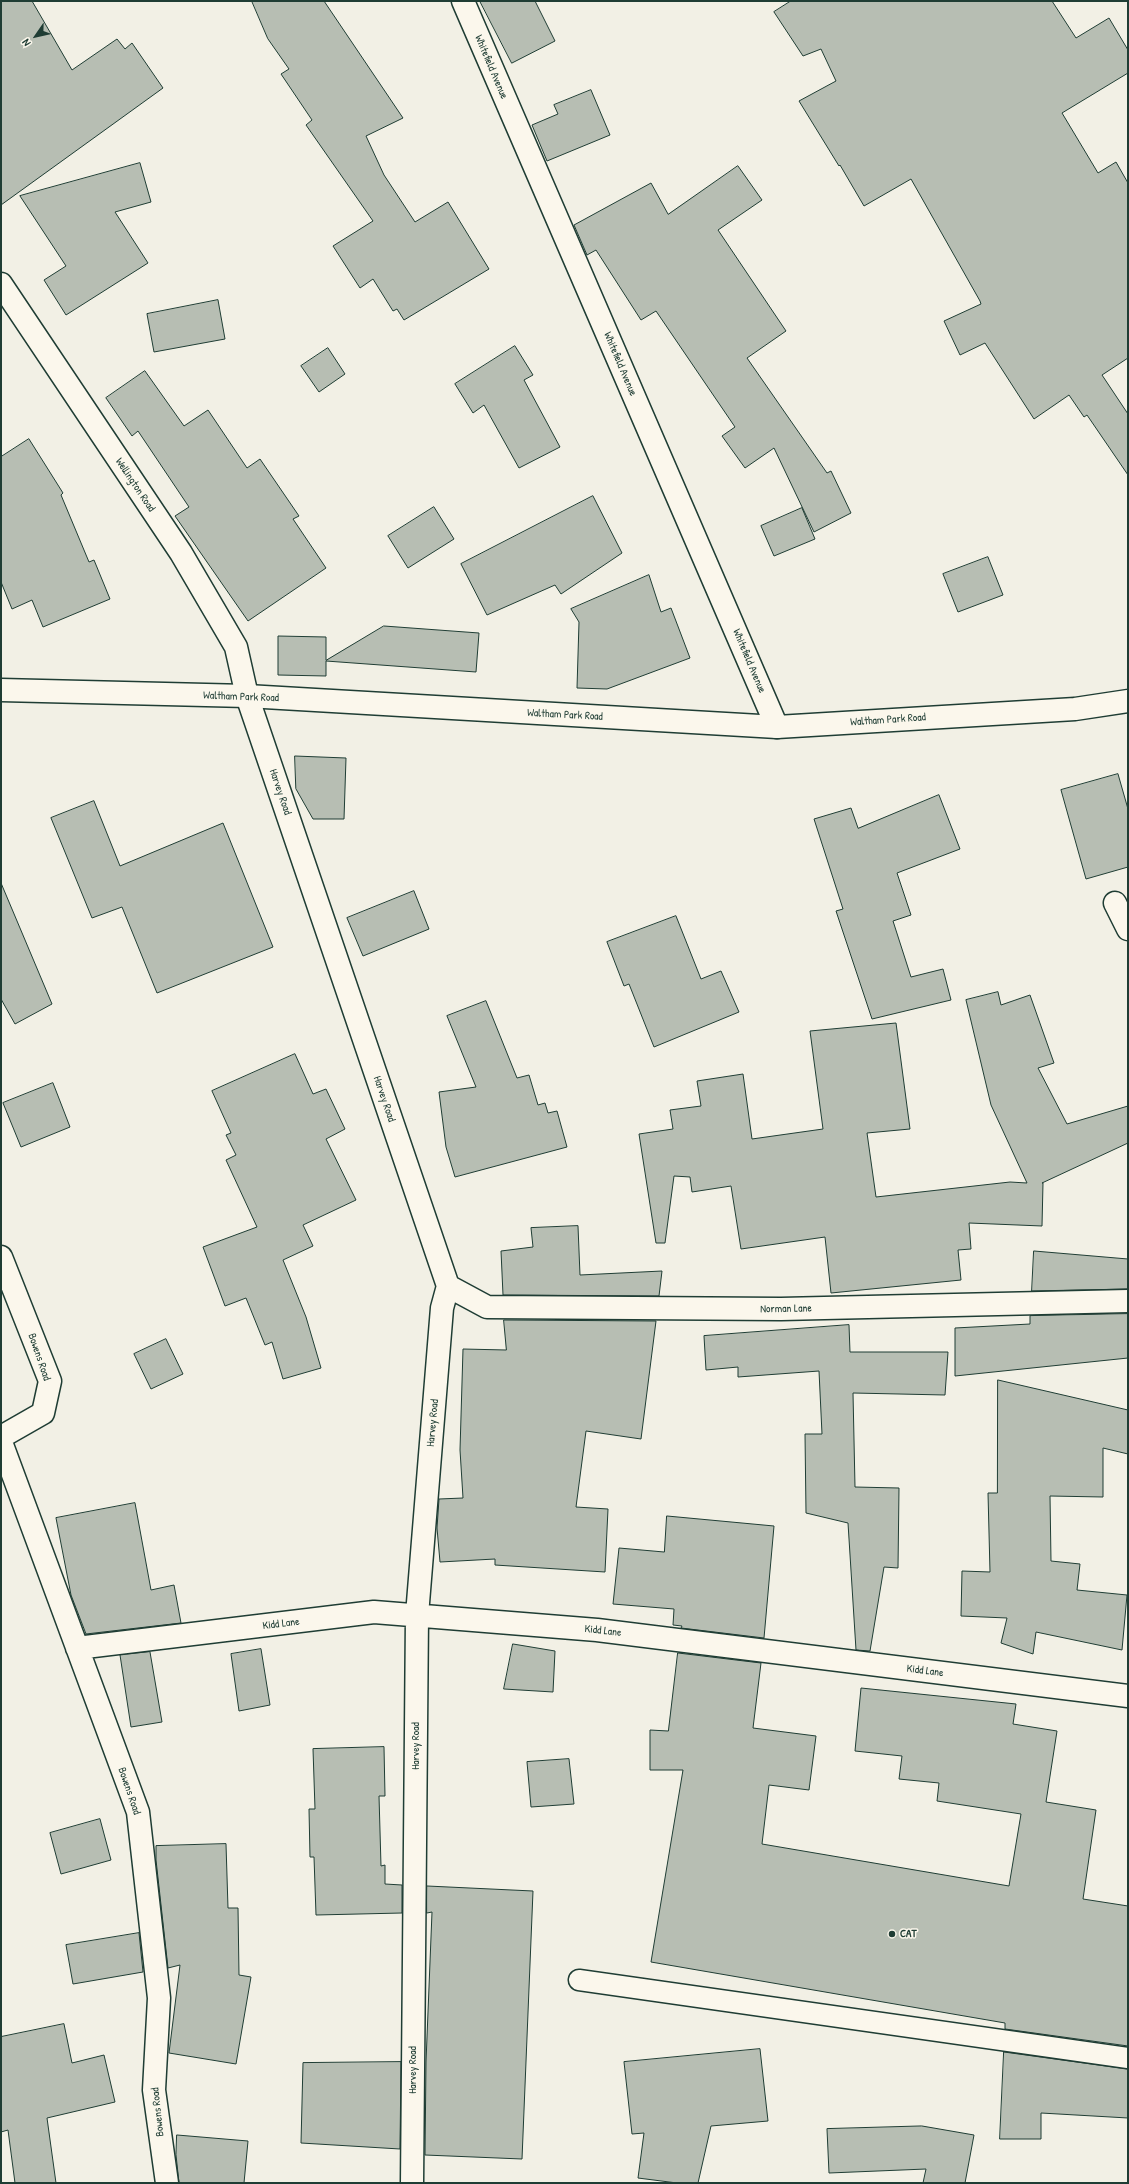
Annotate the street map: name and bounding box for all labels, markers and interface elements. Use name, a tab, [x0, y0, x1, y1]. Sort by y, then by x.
north arrow	[16, 16, 56, 56]
street label: Whitefield Avenue	[472, 33, 510, 101]
text: N	[19, 36, 33, 49]
street label: Whitefield Avenue	[601, 330, 639, 398]
street label: Wellington Road	[112, 456, 158, 514]
street label: Whitefield Avenue	[730, 627, 768, 695]
street label: Waltham Park Road	[203, 689, 279, 705]
street label: Waltham Park Road	[527, 706, 603, 724]
street label: Waltham Park Road	[850, 711, 926, 729]
street label: Harvey Road	[266, 767, 294, 817]
street label: Harvey Road	[370, 1074, 398, 1124]
street label: Norman Lane	[760, 1302, 812, 1316]
street label: Bowens Road	[25, 1332, 53, 1382]
street label: Harvey Road	[424, 1399, 442, 1447]
street label: Kidd Lane	[262, 1615, 300, 1633]
street label: Kidd Lane	[584, 1622, 622, 1640]
street label: Kidd Lane	[906, 1662, 944, 1680]
street label: Harvey Road	[409, 1722, 423, 1770]
street label: Bowens Road	[115, 1766, 143, 1816]
place label: CAT	[900, 1927, 917, 1941]
marker: CAT	[887, 1929, 897, 1939]
street label: Harvey Road	[406, 2046, 420, 2094]
street label: Bowens Road	[149, 2087, 167, 2137]

